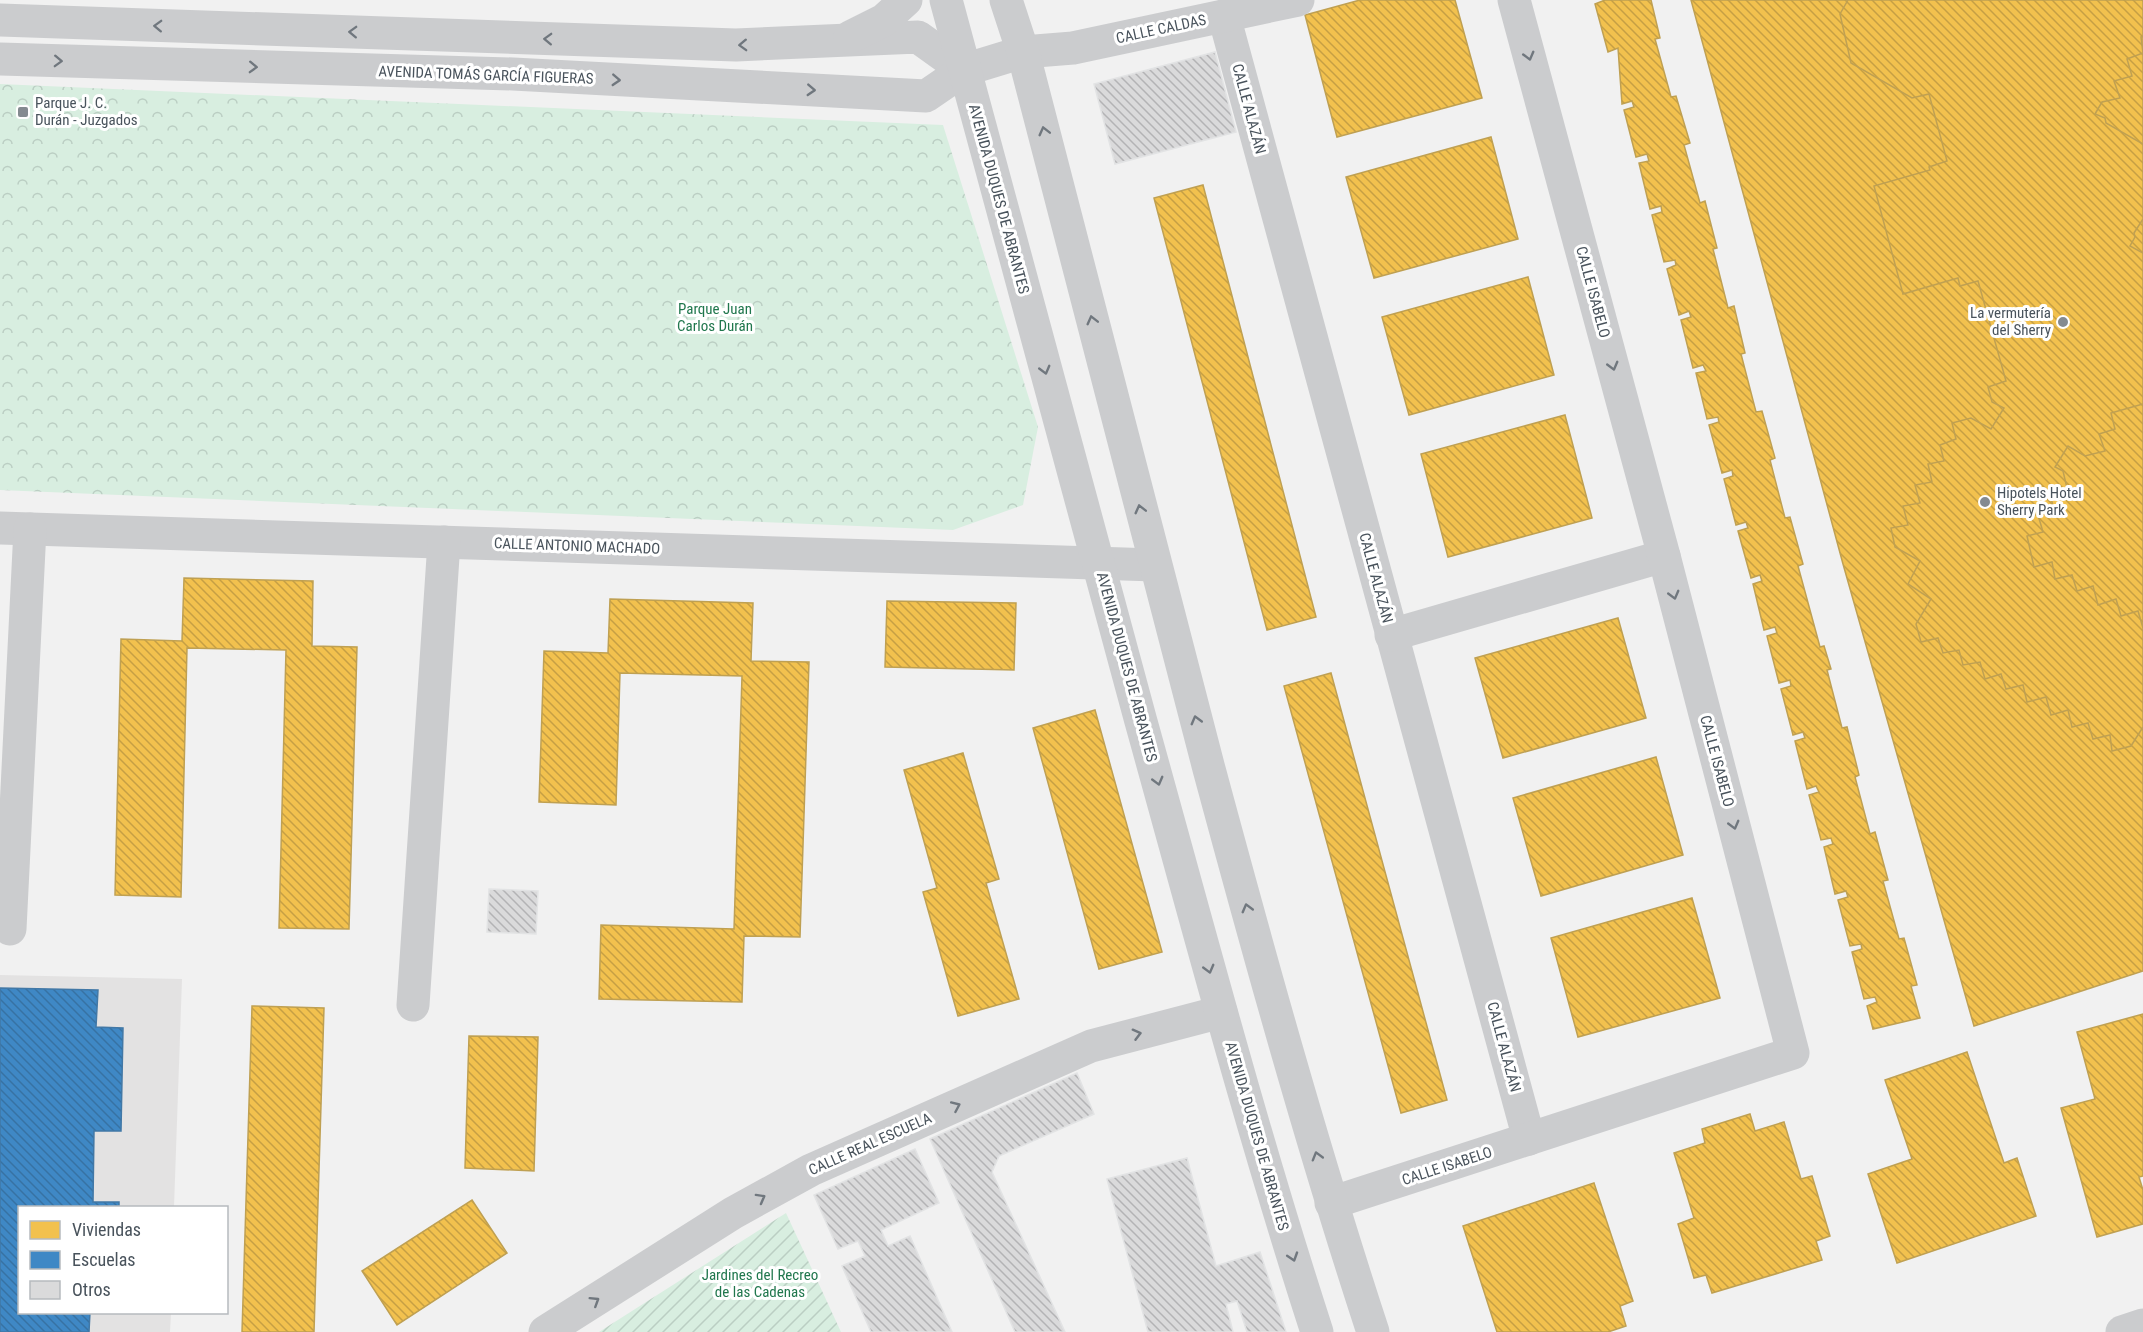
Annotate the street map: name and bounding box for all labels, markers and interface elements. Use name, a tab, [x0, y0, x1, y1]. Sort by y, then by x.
street label: CALLE CALDAS	[1114, 11, 1208, 47]
one-way arrow	[153, 19, 162, 32]
one-way arrow	[348, 26, 357, 39]
one-way arrow	[543, 33, 552, 45]
one-way arrow	[738, 39, 747, 51]
one-way arrow	[1522, 51, 1535, 61]
one-way arrow	[54, 55, 63, 67]
one-way arrow	[249, 60, 258, 73]
street label: AVENIDA TOMÁS GARCÍA FIGUERAS	[378, 62, 594, 88]
street label: CALLE ALAZÁN	[1228, 62, 1270, 156]
one-way arrow	[612, 73, 621, 86]
one-way arrow	[806, 83, 815, 96]
place label: Parque J. C. Durán - Juzgados	[35, 94, 138, 129]
street label: AVENIDA DUQUES DE ABRANTES	[965, 102, 1033, 296]
marker: Parque J. C. Durán - Juzgados	[16, 105, 30, 119]
one-way arrow	[1038, 126, 1051, 136]
street label: CALLE ISABELO	[1572, 244, 1614, 340]
park label: Parque Juan Carlos Durán	[677, 300, 753, 335]
place label: La vermutería del Sherry	[1970, 304, 2051, 339]
one-way arrow	[1086, 315, 1099, 325]
marker: La vermutería del Sherry	[2056, 315, 2070, 329]
one-way arrow	[1606, 361, 1618, 371]
one-way arrow	[1038, 364, 1050, 375]
place label: Hipotels Hotel Sherry Park	[1997, 484, 2082, 519]
marker: Hipotels Hotel Sherry Park	[1978, 495, 1992, 509]
one-way arrow	[1135, 504, 1147, 515]
street label: CALLE ALAZÁN	[1355, 531, 1397, 625]
street label: CALLE ANTONIO MACHADO	[494, 534, 660, 558]
street label: AVENIDA DUQUES DE ABRANTES	[1093, 570, 1161, 764]
one-way arrow	[1667, 590, 1679, 600]
street label: CALLE ISABELO	[1696, 713, 1738, 809]
one-way arrow	[1191, 715, 1203, 726]
one-way arrow	[1151, 775, 1163, 786]
one-way arrow	[1727, 819, 1739, 830]
one-way arrow	[1241, 903, 1254, 913]
one-way arrow	[1202, 963, 1214, 974]
street label: CALLE ALAZÁN	[1483, 1000, 1525, 1094]
one-way arrow	[1132, 1029, 1142, 1042]
street label: AVENIDA DUQUES DE ABRANTES	[1221, 1040, 1293, 1233]
one-way arrow	[949, 1101, 960, 1113]
street label: CALLE REAL ESCUELA	[806, 1109, 934, 1179]
street label: CALLE ISABELO	[1400, 1143, 1494, 1189]
one-way arrow	[1312, 1151, 1324, 1162]
one-way arrow	[754, 1194, 765, 1205]
legend	[18, 1206, 228, 1314]
text: Viviendas	[72, 1219, 141, 1240]
text: Escuelas	[72, 1249, 136, 1270]
one-way arrow	[1286, 1251, 1298, 1262]
park label: Jardines del Recreo de las Cadenas	[702, 1266, 818, 1301]
text: Otros	[72, 1279, 111, 1300]
one-way arrow	[589, 1296, 599, 1308]

